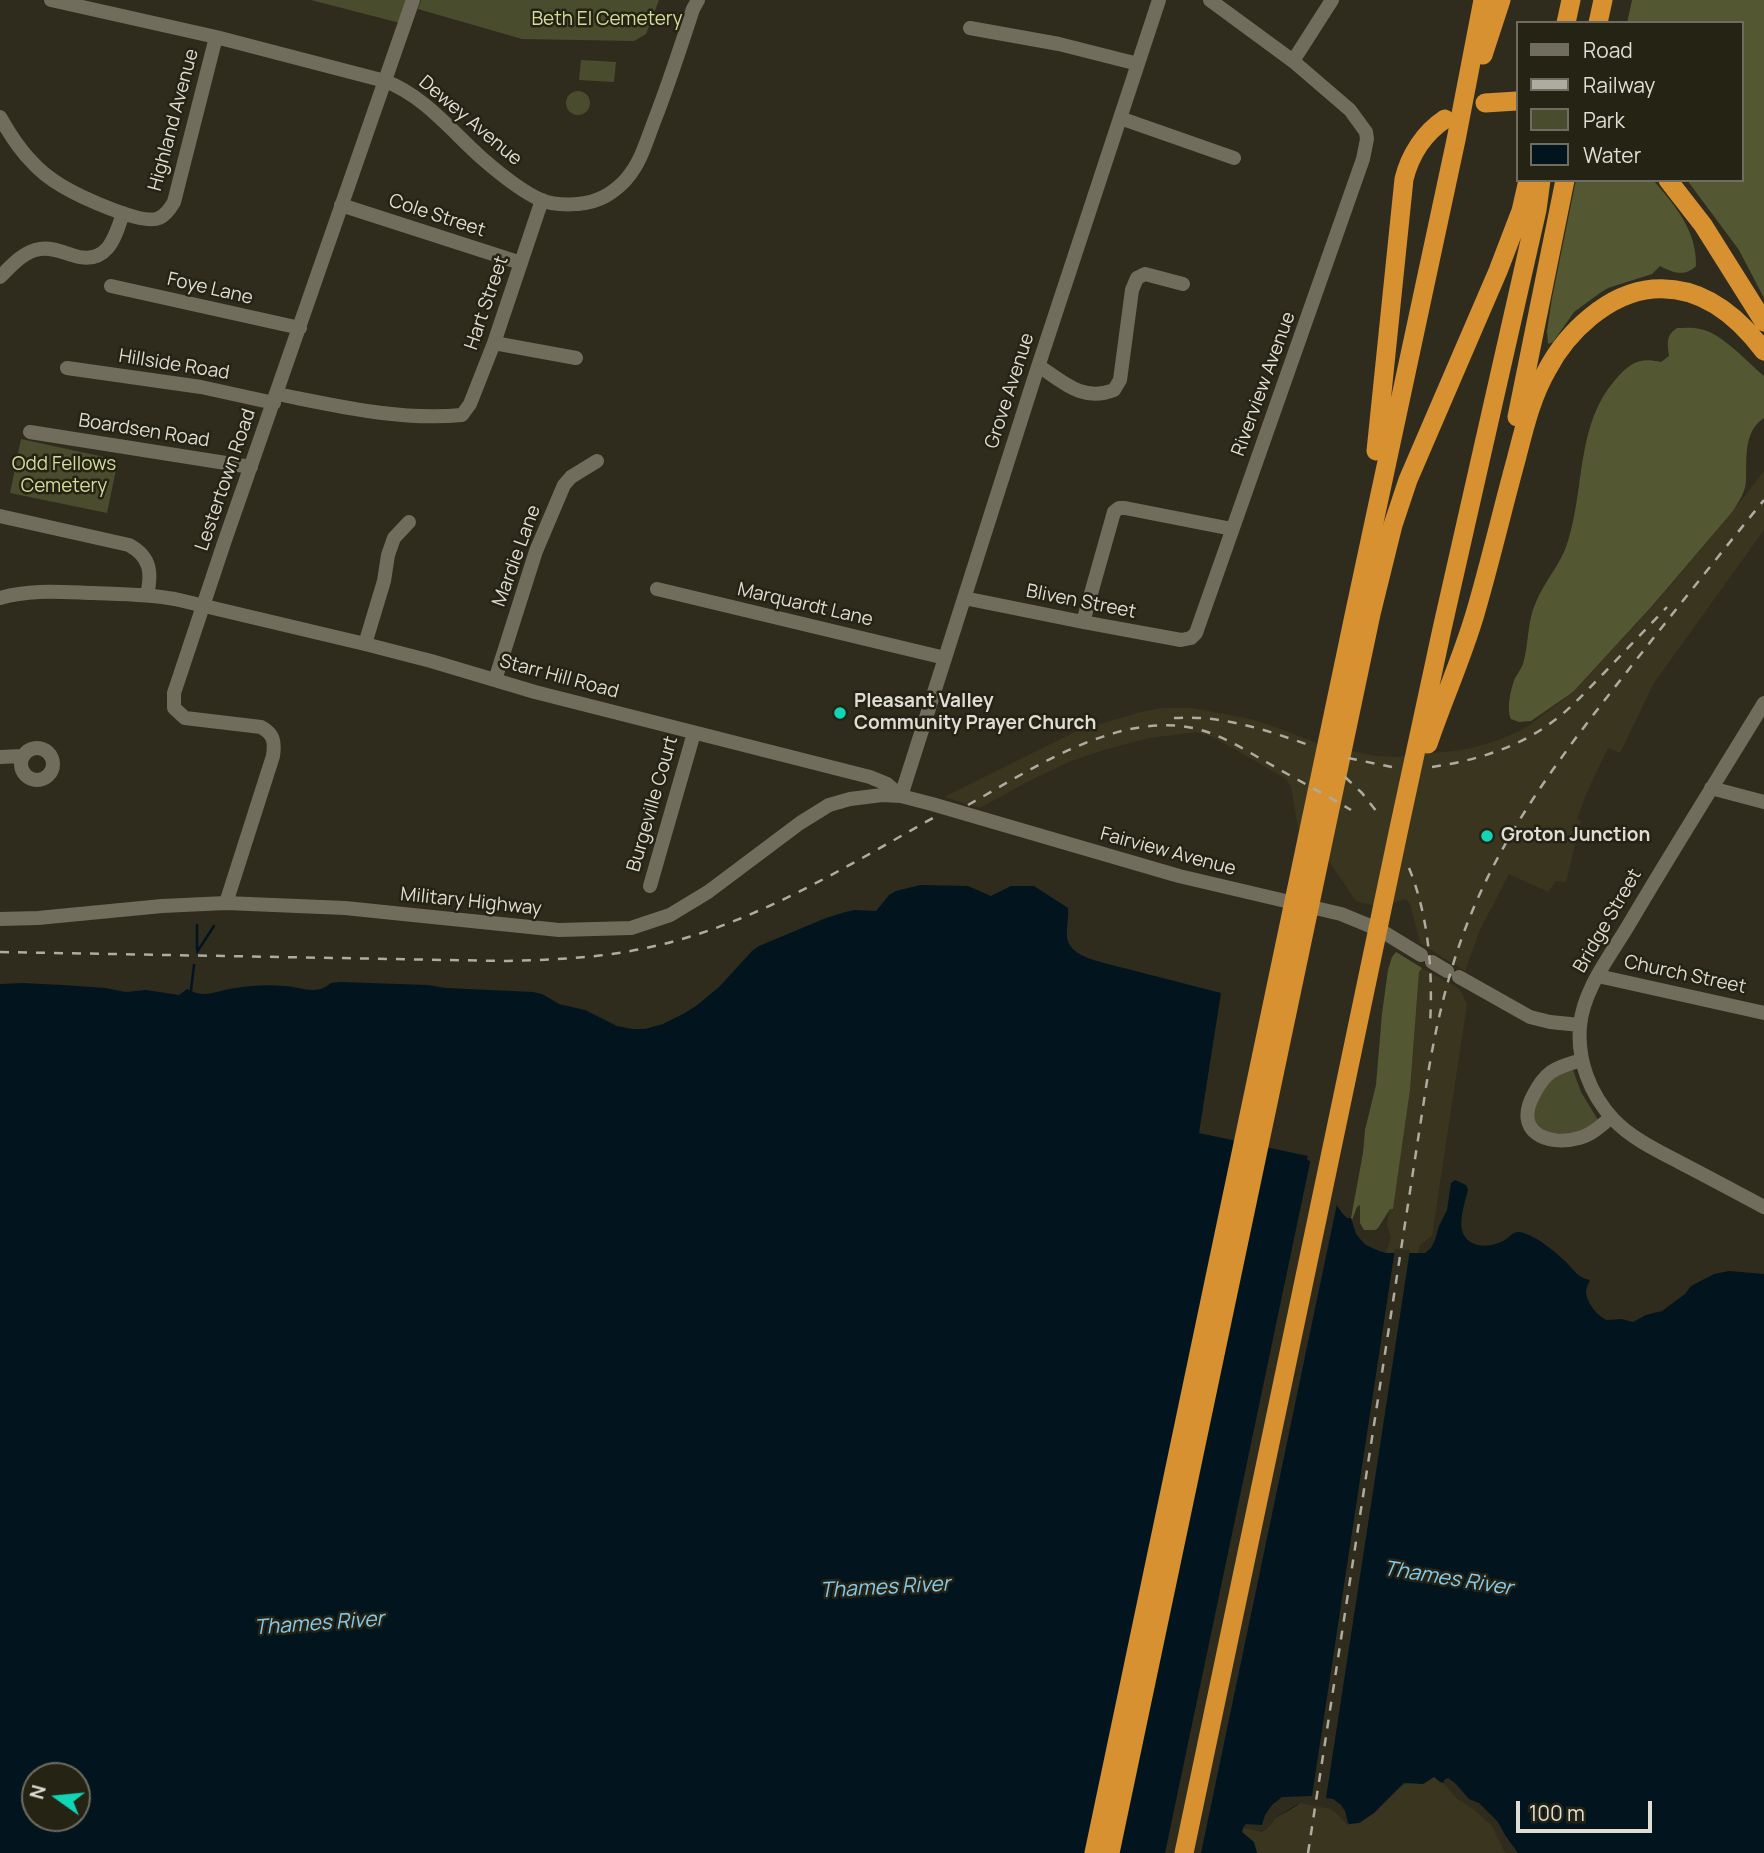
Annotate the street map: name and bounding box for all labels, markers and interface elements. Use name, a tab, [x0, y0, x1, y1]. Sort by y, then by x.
park label: Beth El Cemetery	[531, 9, 683, 31]
legend	[1516, 21, 1743, 182]
text: Road	[1583, 36, 1633, 64]
street label: Highland Avenue	[144, 46, 204, 194]
street label: Dewey Avenue	[414, 71, 526, 171]
text: Railway	[1583, 71, 1655, 99]
text: Park	[1583, 106, 1625, 134]
text: Water	[1583, 141, 1641, 169]
street label: Cole Street	[386, 190, 488, 242]
street label: Hart Street	[460, 253, 514, 353]
street label: Foye Lane	[165, 268, 255, 310]
street label: Riverview Avenue	[1227, 309, 1301, 459]
street label: Grove Avenue	[981, 330, 1039, 452]
street label: Hillside Road	[117, 345, 231, 385]
street label: Lestertown Road	[191, 406, 261, 554]
street label: Boardsen Road	[77, 409, 211, 453]
park label: Odd Fellows Cemetery	[12, 454, 116, 498]
street label: Mardie Lane	[488, 502, 546, 610]
street label: Marquardt Lane	[735, 578, 875, 632]
street label: Bliven Street	[1024, 580, 1138, 624]
street label: Starr Hill Road	[497, 650, 621, 704]
place label: Pleasant Valley Community Prayer Church	[854, 691, 1096, 735]
marker: Pleasant Valley Community Prayer Church	[832, 705, 848, 721]
street label: Burgeville Court	[623, 734, 683, 874]
street label: Fairview Avenue	[1098, 823, 1238, 881]
place label: Groton Junction	[1501, 825, 1650, 847]
marker: Groton Junction	[1479, 828, 1495, 844]
street label: Bridge Street	[1569, 865, 1647, 977]
street label: Military Highway	[399, 883, 543, 921]
street label: Church Street	[1622, 951, 1748, 999]
water label: Thames River	[1382, 1556, 1514, 1602]
water label: Thames River	[819, 1572, 951, 1604]
water label: Thames River	[253, 1607, 385, 1641]
north arrow	[21, 1762, 91, 1832]
text: N	[23, 1782, 52, 1802]
scale bar	[1519, 1786, 1656, 1830]
text: 100 m	[1529, 1799, 1585, 1827]

